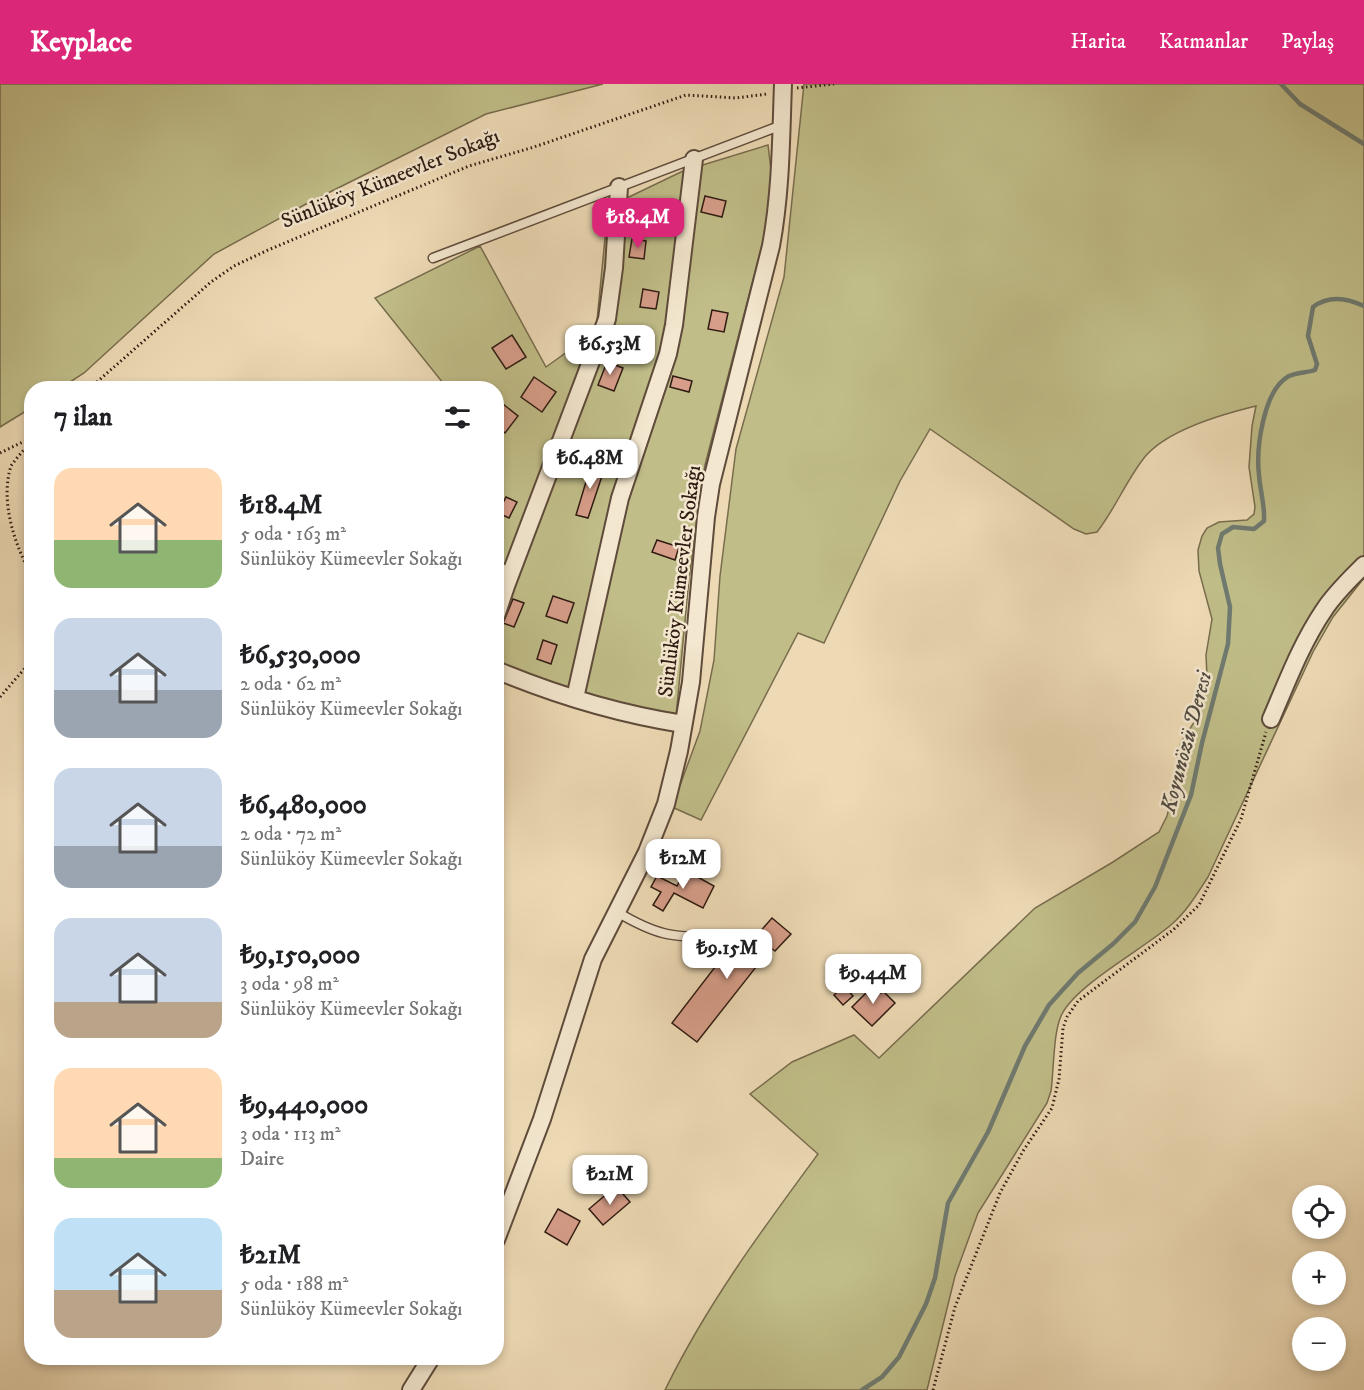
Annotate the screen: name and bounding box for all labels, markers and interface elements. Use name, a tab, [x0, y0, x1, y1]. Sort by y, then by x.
text: Keyplace	[30, 25, 132, 60]
text: Harita	[1071, 29, 1126, 55]
text: Katmanlar	[1159, 29, 1248, 55]
text: Paylaş	[1281, 29, 1334, 55]
street label: Sünlüköy Kümeevler Sokağı	[277, 123, 503, 235]
pin: ₺18.4M	[589, 198, 687, 249]
text: ₺18.4M	[606, 205, 670, 230]
pin: ₺6.53M	[561, 325, 659, 376]
text: ₺6.53M	[579, 332, 641, 357]
text: 7 ilan	[54, 401, 112, 434]
icon: filters	[441, 401, 474, 434]
pin: ₺6.48M	[541, 439, 639, 490]
text: ₺6.48M	[557, 446, 623, 471]
street label: Sünlüköy Kümeevler Sokağı	[653, 464, 707, 699]
text: ₺18.4M	[240, 489, 323, 522]
icon: home	[102, 492, 174, 564]
text: 5 oda · 163 m²	[240, 522, 346, 547]
text: Sünlüköy Kümeevler Sokağı	[240, 547, 462, 572]
text: ₺6,530,000	[240, 639, 361, 672]
icon: home	[102, 642, 174, 714]
water label: Koyunözü Deresi	[1154, 668, 1219, 817]
text: 2 oda · 62 m²	[240, 672, 341, 697]
text: Sünlüköy Kümeevler Sokağı	[240, 697, 462, 722]
text: ₺6,480,000	[240, 789, 367, 822]
icon: home	[102, 792, 174, 864]
text: 2 oda · 72 m²	[240, 822, 341, 847]
pin: ₺12M	[647, 839, 719, 890]
text: ₺12M	[660, 846, 706, 871]
text: Sünlüköy Kümeevler Sokağı	[240, 847, 462, 872]
pin: ₺9.15M	[678, 929, 776, 980]
text: ₺9.15M	[696, 936, 758, 961]
text: ₺9,150,000	[240, 939, 360, 972]
icon: home	[102, 942, 174, 1014]
pin: ₺9.44M	[824, 954, 922, 1005]
text: ₺9.44M	[839, 961, 907, 986]
text: 3 oda · 98 m²	[240, 972, 339, 997]
text: Sünlüköy Kümeevler Sokağı	[240, 997, 462, 1022]
text: ₺9,440,000	[240, 1089, 368, 1122]
icon: home	[102, 1092, 174, 1164]
text: 3 oda · 113 m²	[240, 1122, 341, 1147]
text: Daire	[240, 1147, 284, 1172]
pin: ₺21M	[574, 1155, 646, 1206]
text: ₺21M	[587, 1162, 633, 1187]
map controls	[1292, 1185, 1346, 1371]
button: locate	[1292, 1185, 1346, 1239]
text: ₺21M	[240, 1239, 301, 1272]
icon: home	[102, 1242, 174, 1314]
button: +	[1292, 1251, 1346, 1305]
text: 5 oda · 188 m²	[240, 1272, 348, 1297]
text: Sünlüköy Kümeevler Sokağı	[240, 1297, 462, 1322]
button: −	[1292, 1317, 1346, 1371]

